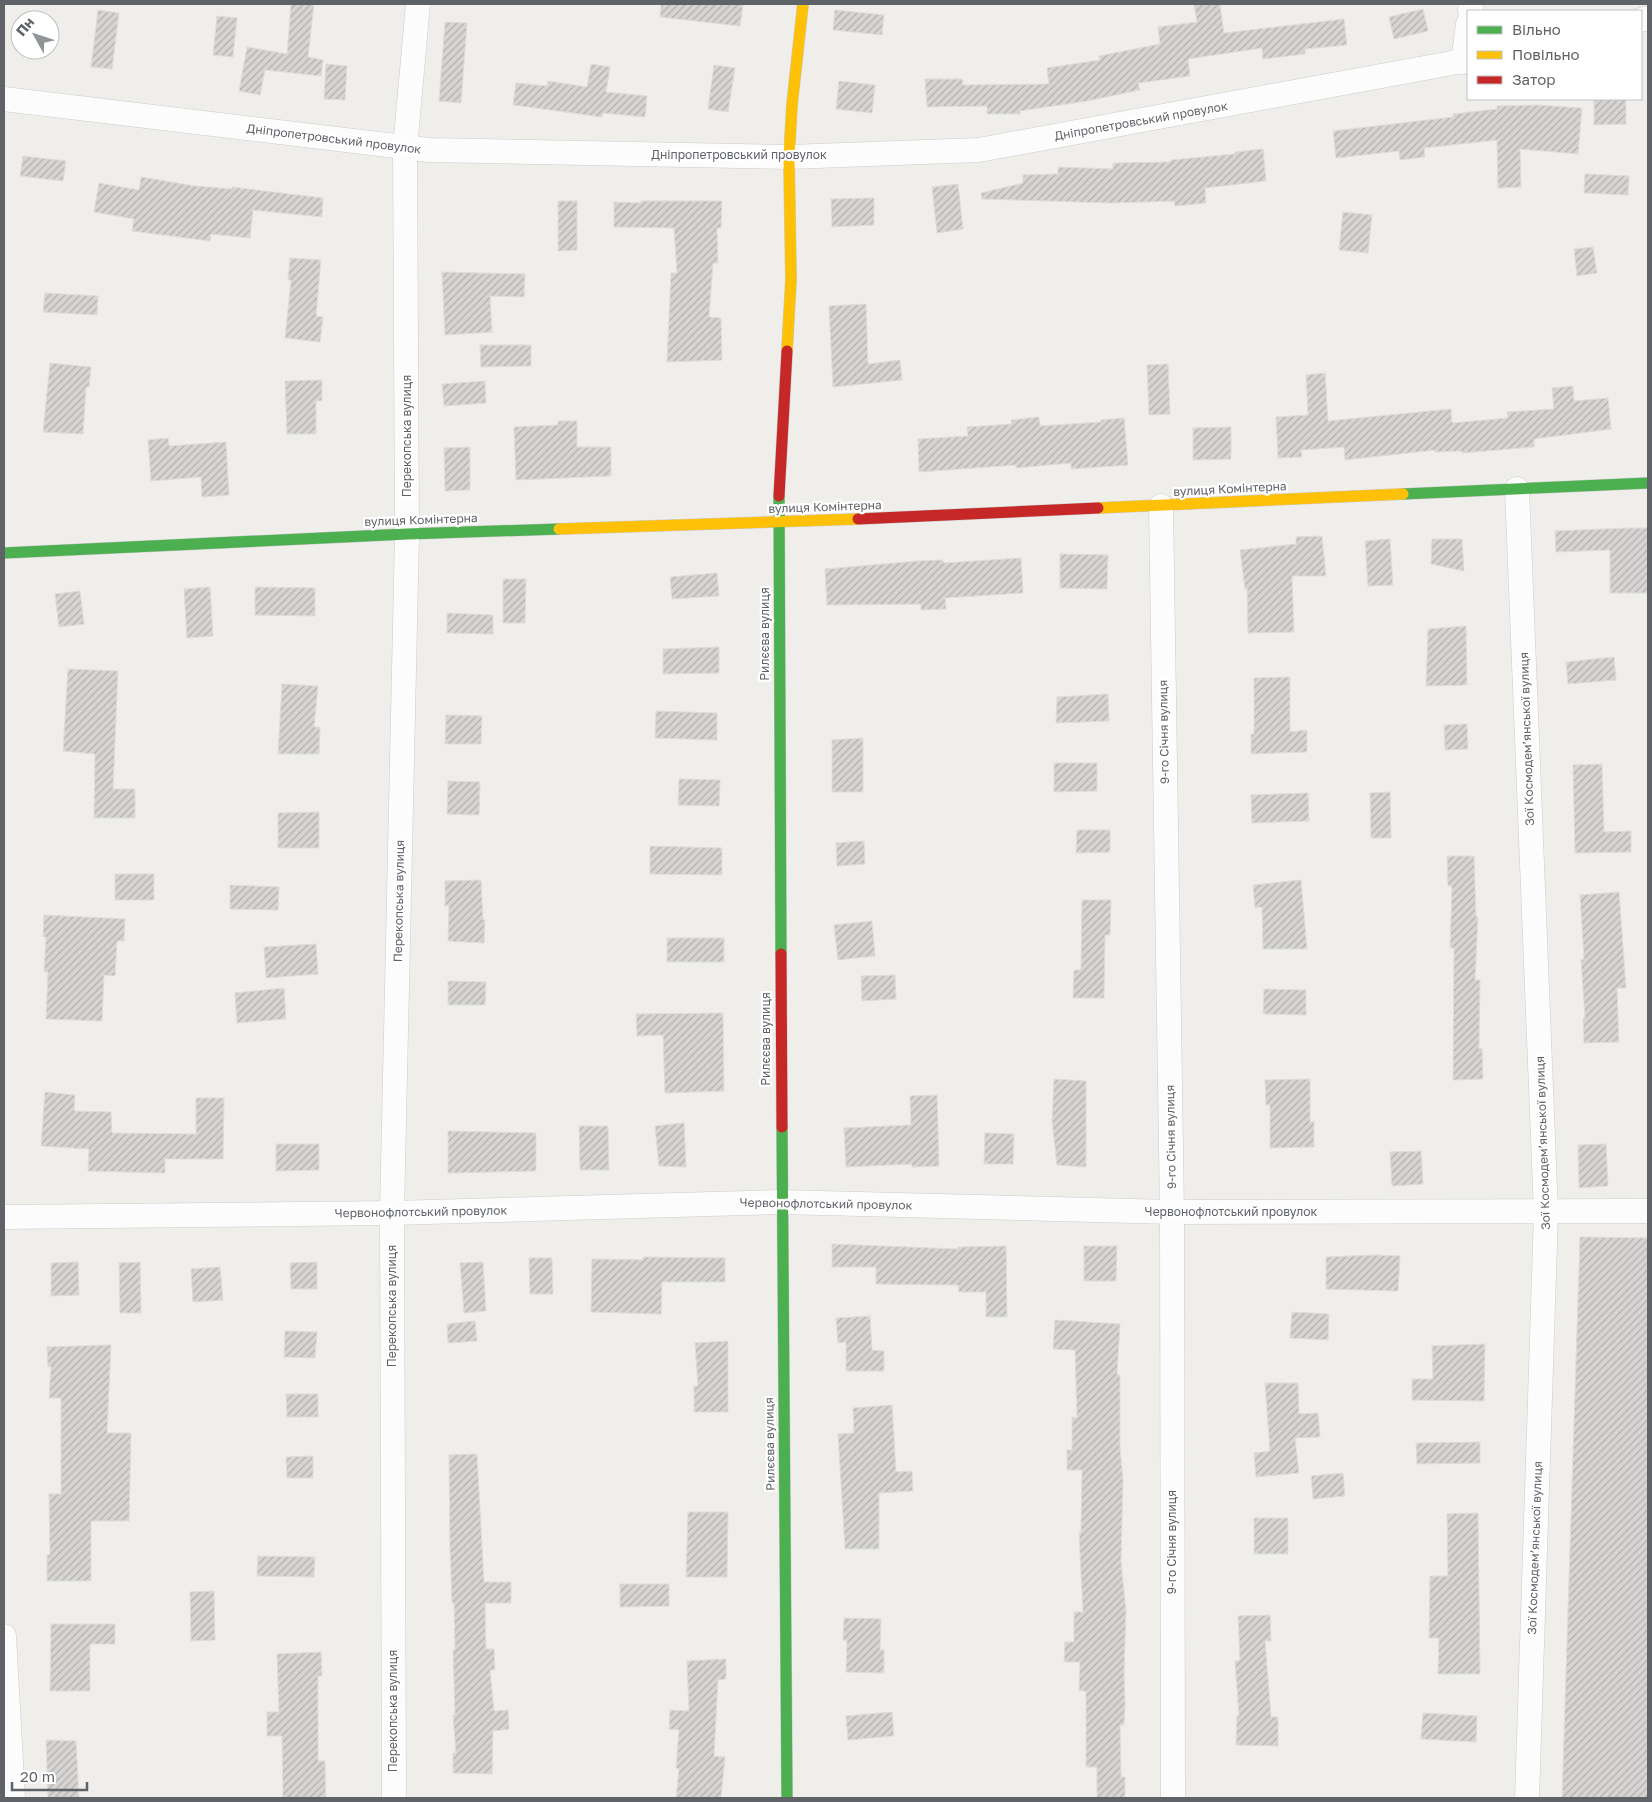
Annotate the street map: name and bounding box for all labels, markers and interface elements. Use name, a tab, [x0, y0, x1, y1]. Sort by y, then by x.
north arrow	[10, 10, 60, 60]
legend	[1467, 10, 1642, 100]
text: Пн	[12, 14, 37, 39]
text: Вільно	[1512, 20, 1561, 38]
text: Повільно	[1512, 45, 1580, 63]
text: Затор	[1512, 70, 1555, 88]
street label: Дніпропетровський провулок	[1053, 98, 1229, 143]
street label: Дніпропетровський провулок	[246, 120, 422, 157]
street label: Дніпропетровський провулок	[651, 147, 827, 162]
street label: Перекопська вулиця	[399, 375, 414, 497]
street label: вулиця Комінтерна	[1173, 478, 1287, 499]
street label: вулиця Комінтерна	[768, 497, 882, 516]
street label: вулиця Комінтерна	[364, 510, 478, 529]
street label: Рилєєва вулиця	[757, 587, 772, 681]
street label: Зої Космодем’янської вулиця	[1516, 652, 1537, 826]
street label: 9-го Січня вулиця	[1155, 680, 1172, 784]
street label: Перекопська вулиця	[390, 840, 407, 962]
street label: Рилєєва вулиця	[758, 992, 773, 1086]
street label: Зої Космодем’янської вулиця	[1532, 1056, 1553, 1230]
street label: 9-го Січня вулиця	[1162, 1085, 1179, 1189]
street label: Червонофлотський провулок	[739, 1194, 913, 1213]
street label: Червонофлотський провулок	[334, 1202, 508, 1221]
street label: Червонофлотський провулок	[1145, 1204, 1317, 1219]
street label: Перекопська вулиця	[384, 1245, 399, 1367]
street label: Рилєєва вулиця	[761, 1397, 778, 1491]
street label: Зої Космодем’янської вулиця	[1524, 1461, 1545, 1635]
street label: 9-го Січня вулиця	[1164, 1490, 1179, 1594]
street label: Перекопська вулиця	[385, 1650, 400, 1772]
scale bar	[12, 1760, 88, 1792]
text: 20 m	[20, 1767, 55, 1785]

